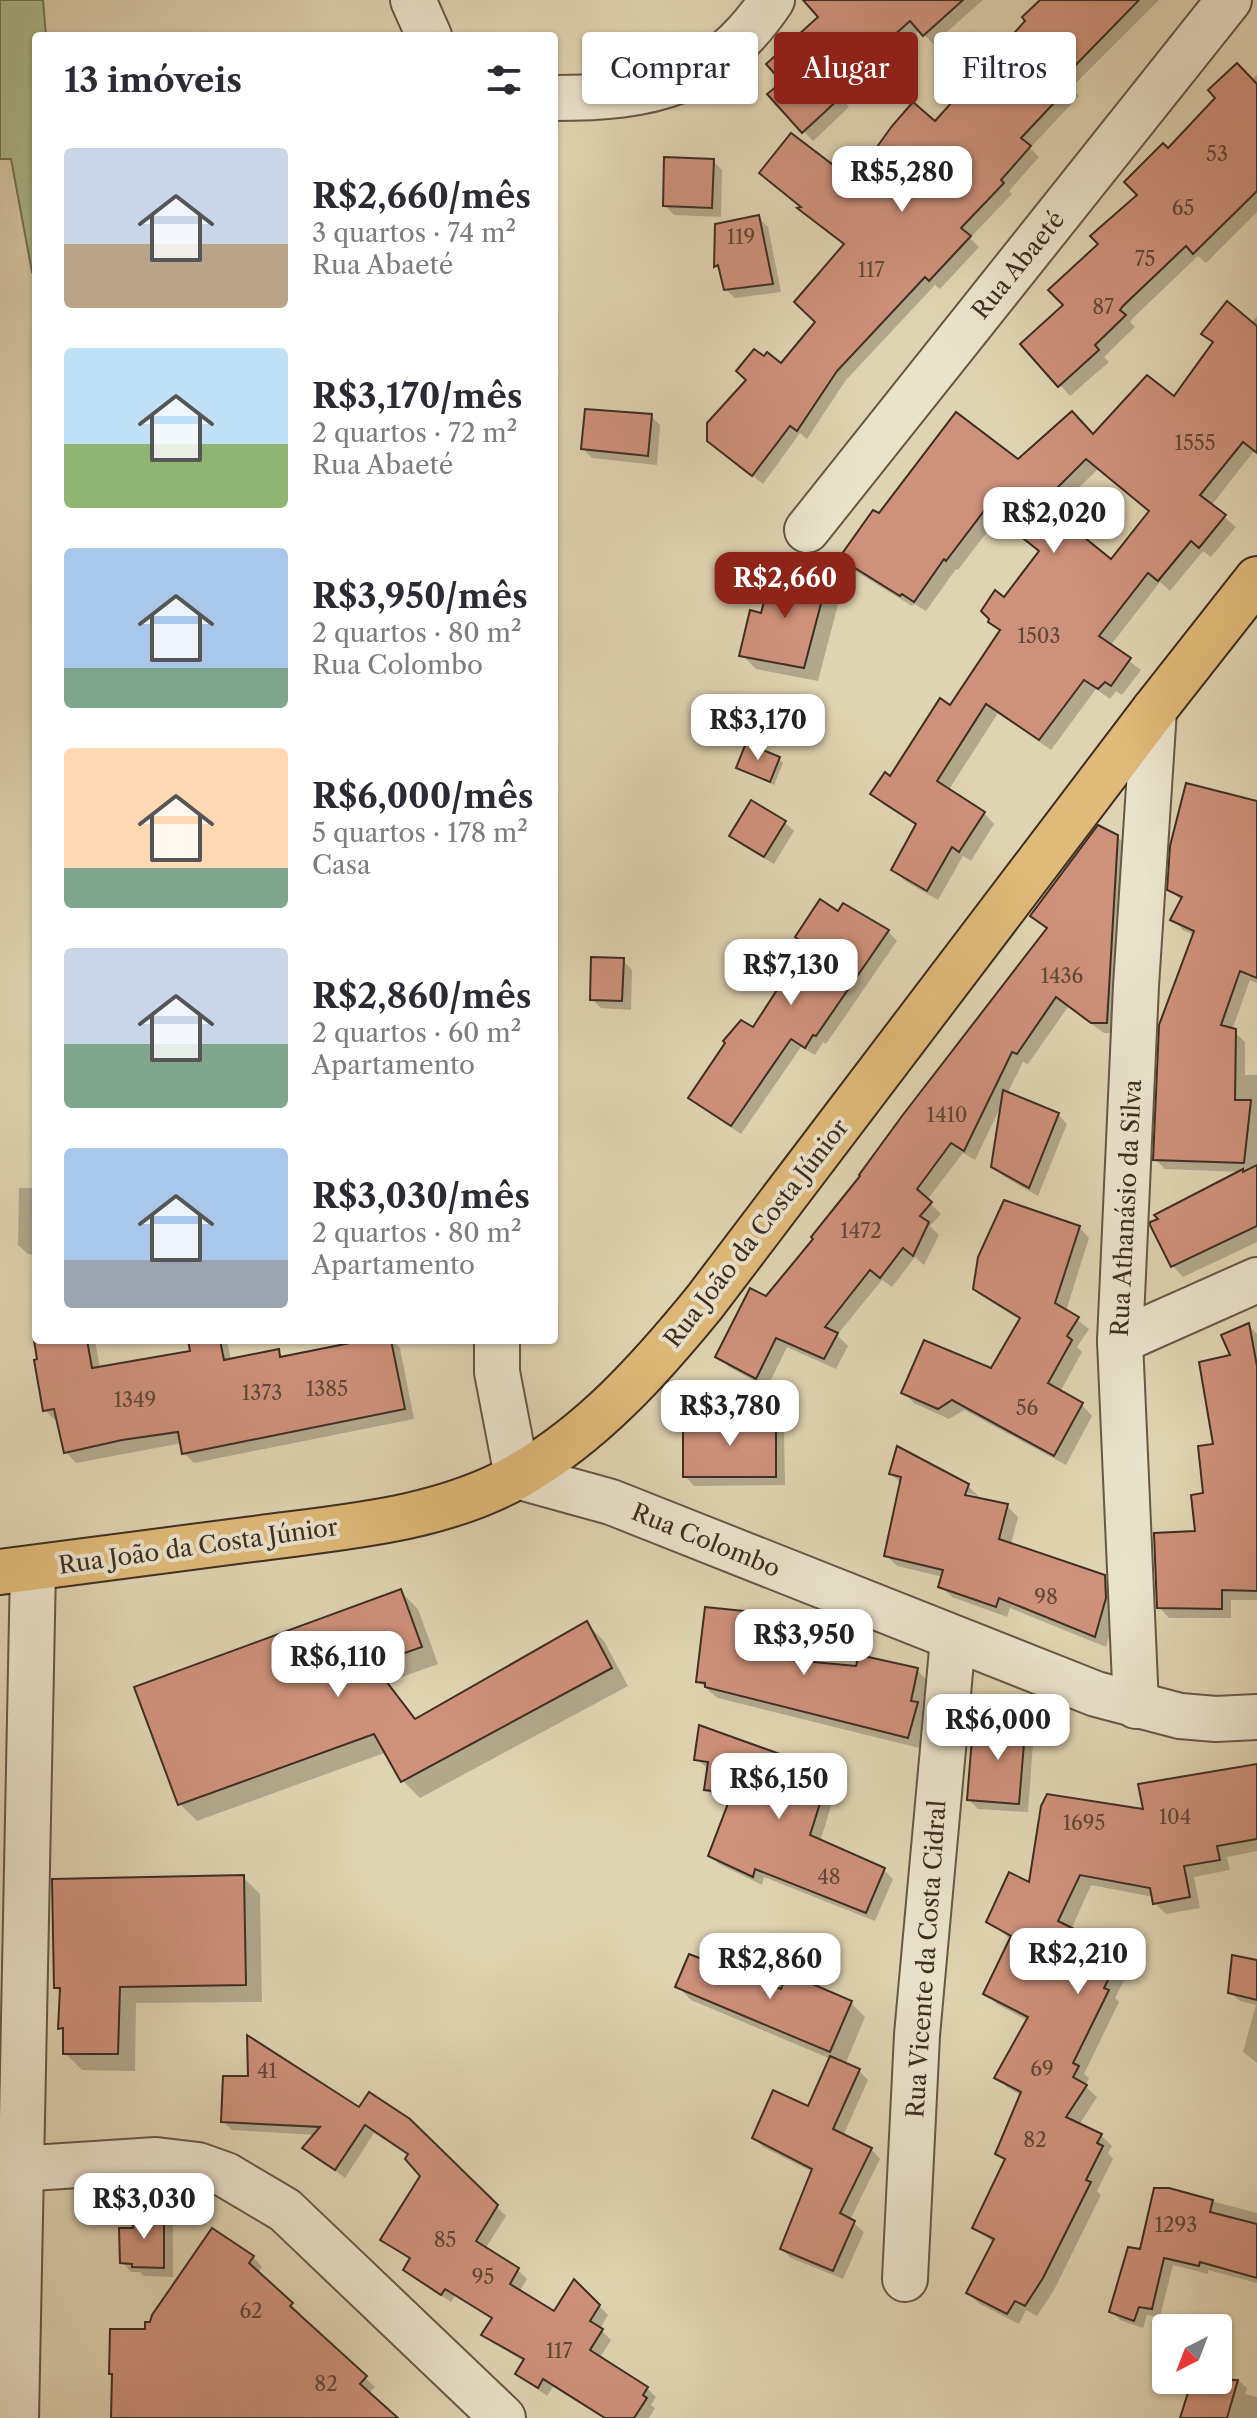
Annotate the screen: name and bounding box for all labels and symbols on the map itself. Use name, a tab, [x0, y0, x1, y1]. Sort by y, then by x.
house number: 53	[1206, 142, 1228, 166]
pin: R$5,280	[828, 146, 976, 214]
house number: 65	[1172, 196, 1194, 220]
street label: Rua Abaeté	[966, 205, 1070, 325]
house number: 119	[727, 225, 755, 249]
house number: 75	[1135, 247, 1155, 271]
house number: 117	[858, 258, 884, 282]
house number: 87	[1092, 295, 1114, 319]
house number: 1555	[1175, 431, 1216, 455]
pin: R$2,020	[980, 487, 1128, 555]
pin: R$2,660	[711, 552, 859, 620]
house number: 1503	[1018, 624, 1060, 648]
pin: R$3,170	[684, 694, 832, 762]
pin: R$7,130	[717, 939, 865, 1007]
house number: 1436	[1041, 964, 1083, 988]
street label: Rua Athanásio da Silva	[1105, 1078, 1147, 1337]
house number: 1410	[926, 1103, 968, 1127]
street label: Rua João da Costa Júnior	[658, 1113, 854, 1353]
house number: 1472	[840, 1219, 882, 1243]
house number: 1385	[306, 1377, 348, 1401]
pin: R$3,780	[656, 1380, 804, 1448]
house number: 1373	[242, 1381, 282, 1405]
house number: 1349	[114, 1388, 156, 1412]
house number: 56	[1016, 1396, 1038, 1420]
street label: Rua Colombo	[627, 1497, 785, 1583]
street label: Rua João da Costa Júnior	[56, 1512, 340, 1580]
house number: 98	[1034, 1585, 1058, 1609]
pin: R$3,950	[730, 1609, 878, 1677]
pin: R$6,110	[264, 1631, 412, 1699]
pin: R$6,000	[924, 1694, 1072, 1762]
pin: R$6,150	[705, 1753, 853, 1821]
street label: Rua Vicente da Costa Cidral	[900, 1799, 952, 2119]
house number: 104	[1159, 1805, 1191, 1829]
house number: 1695	[1063, 1811, 1105, 1835]
house number: 48	[817, 1865, 841, 1889]
pin: R$2,210	[1004, 1928, 1152, 1996]
pin: R$2,860	[696, 1933, 844, 2001]
house number: 69	[1030, 2057, 1054, 2081]
house number: 41	[257, 2059, 278, 2083]
house number: 82	[1023, 2128, 1047, 2152]
pin: R$3,030	[70, 2173, 218, 2241]
house number: 1293	[1155, 2213, 1197, 2237]
house number: 85	[434, 2228, 456, 2252]
house number: 95	[472, 2265, 494, 2289]
house number: 62	[239, 2299, 263, 2323]
north arrow	[1152, 2314, 1232, 2394]
house number: 117	[546, 2339, 572, 2363]
house number: 82	[314, 2372, 338, 2396]

